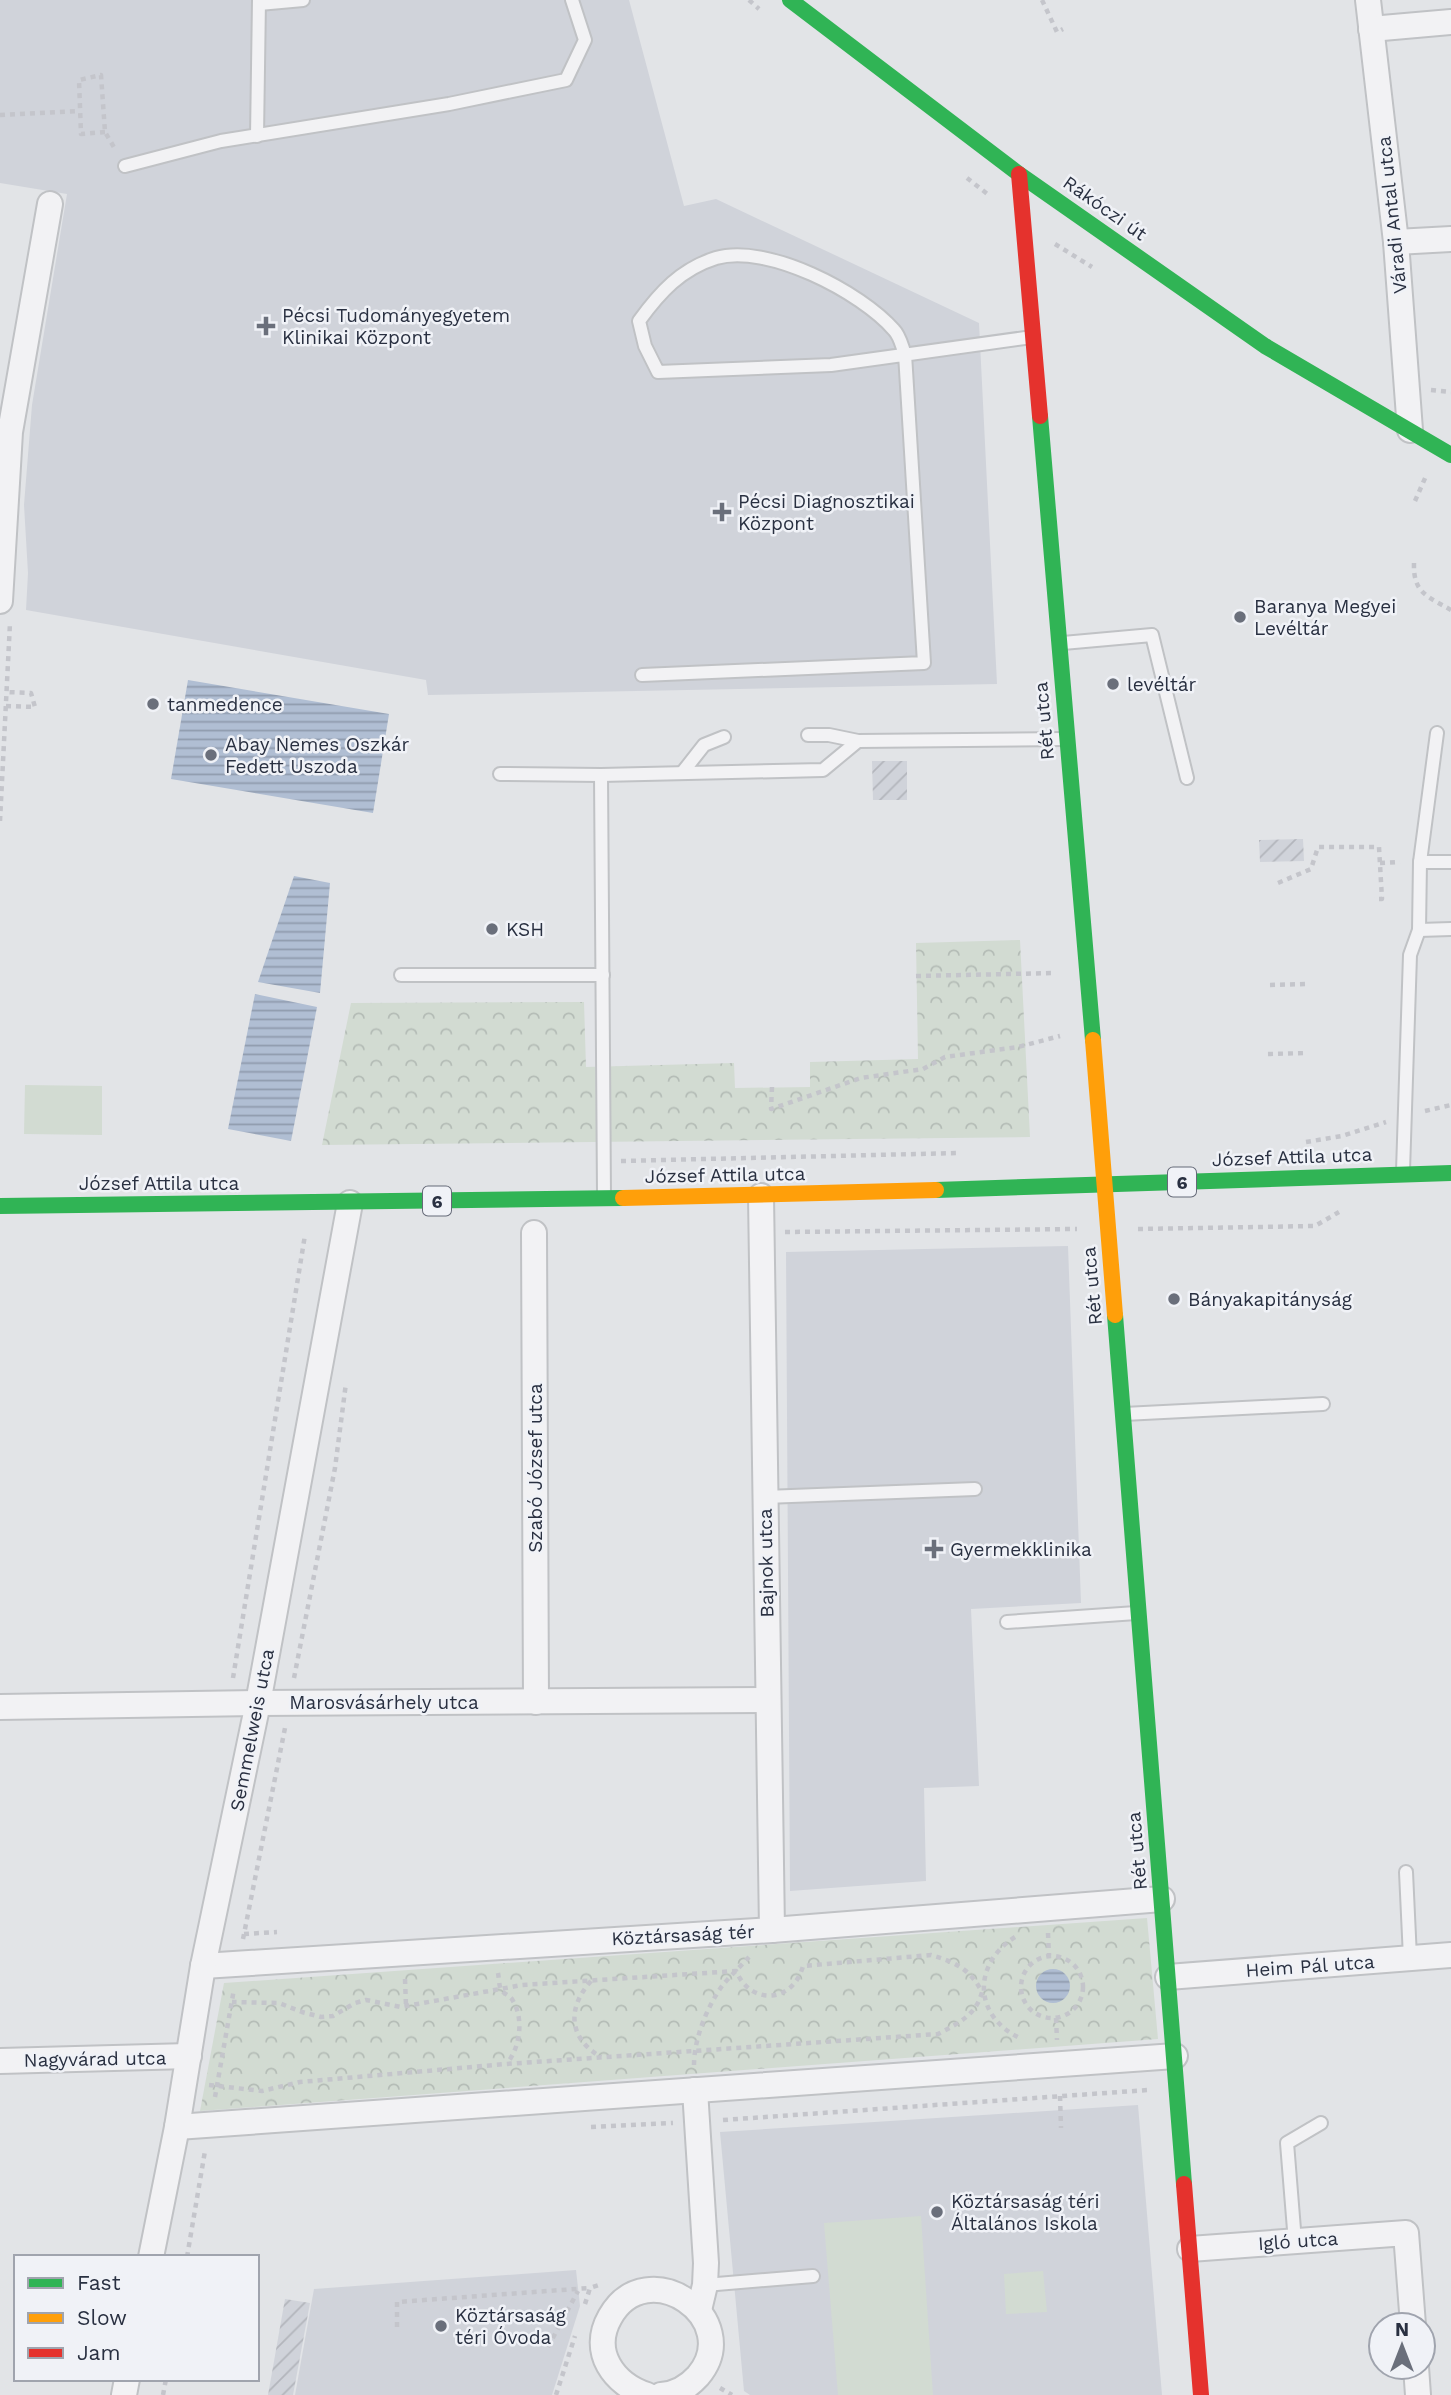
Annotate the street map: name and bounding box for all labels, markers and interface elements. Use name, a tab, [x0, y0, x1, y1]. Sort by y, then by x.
street label: Váradi Antal utca	[1372, 135, 1412, 295]
street label: Rákóczi út	[1059, 171, 1151, 245]
place label: Pécsi Tudományegyetem Klinikai Központ	[282, 304, 510, 349]
marker: Pécsi Tudományegyetem Klinikai Központ	[256, 316, 276, 336]
place label: Pécsi Diagnosztikai Központ	[738, 490, 915, 535]
marker: Pécsi Diagnosztikai Központ	[712, 502, 732, 522]
place label: Baranya Megyei Levéltár	[1254, 595, 1396, 640]
marker: Baranya Megyei Levéltár	[1232, 609, 1248, 625]
place label: levéltár	[1127, 673, 1197, 696]
marker: levéltár	[1105, 676, 1121, 692]
street label: Rét utca	[1029, 681, 1059, 761]
place label: tanmedence	[167, 693, 283, 716]
marker: tanmedence	[145, 696, 161, 712]
place label: Abay Nemes Oszkár Fedett Uszoda	[225, 733, 409, 778]
marker: Abay Nemes Oszkár Fedett Uszoda	[203, 747, 219, 763]
place label: KSH	[506, 918, 544, 941]
marker: KSH	[484, 921, 500, 937]
street label: József Attila utca	[1211, 1143, 1373, 1171]
street label: József Attila utca	[644, 1162, 806, 1188]
road number: 6	[1168, 1168, 1196, 1196]
street label: József Attila utca	[79, 1172, 240, 1195]
road number: 6	[423, 1186, 451, 1216]
street label: Rét utca	[1077, 1246, 1107, 1326]
place label: Bányakapitányság	[1188, 1288, 1353, 1311]
marker: Bányakapitányság	[1166, 1291, 1182, 1307]
street label: Szabó József utca	[524, 1383, 547, 1553]
street label: Bajnok utca	[754, 1508, 778, 1618]
place label: Gyermekklinika	[950, 1538, 1092, 1561]
marker: Gyermekklinika	[924, 1539, 944, 1559]
street label: Semmelweis utca	[225, 1647, 279, 1813]
street label: Marosvásárhely utca	[289, 1691, 479, 1714]
street label: Rét utca	[1122, 1811, 1152, 1891]
street label: Köztársaság tér	[611, 1920, 756, 1950]
street label: Heim Pál utca	[1245, 1950, 1376, 1982]
street label: Nagyvárad utca	[24, 2046, 167, 2072]
place label: Köztársaság téri Általános Iskola	[951, 2190, 1100, 2235]
marker: Köztársaság téri Általános Iskola	[929, 2204, 945, 2220]
street label: Igló utca	[1257, 2227, 1339, 2255]
legend	[14, 2255, 259, 2381]
text: Fast	[77, 2270, 121, 2295]
place label: Köztársaság téri Óvoda	[455, 2304, 567, 2349]
text: Slow	[77, 2305, 127, 2330]
north arrow	[1367, 2311, 1437, 2381]
marker: Köztársaság téri Óvoda	[433, 2318, 449, 2334]
text: N	[1395, 2318, 1409, 2341]
text: Jam	[77, 2340, 120, 2365]

